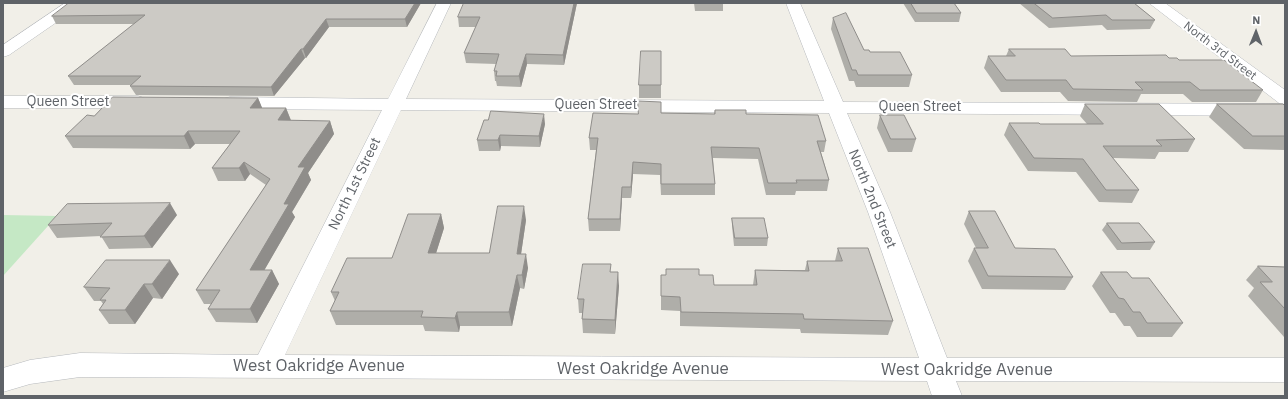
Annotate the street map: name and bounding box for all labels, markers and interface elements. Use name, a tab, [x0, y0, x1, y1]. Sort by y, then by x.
north arrow	[1236, 12, 1276, 52]
street label: North 3rd Street	[1181, 19, 1259, 83]
street label: Queen Street	[27, 94, 109, 110]
street label: Queen Street	[555, 97, 637, 113]
street label: Queen Street	[879, 99, 961, 115]
street label: North 1st Street	[325, 135, 385, 233]
street label: North 2nd Street	[844, 147, 900, 251]
street label: West Oakridge Avenue	[233, 356, 405, 376]
street label: West Oakridge Avenue	[557, 359, 729, 379]
street label: West Oakridge Avenue	[881, 360, 1053, 380]

